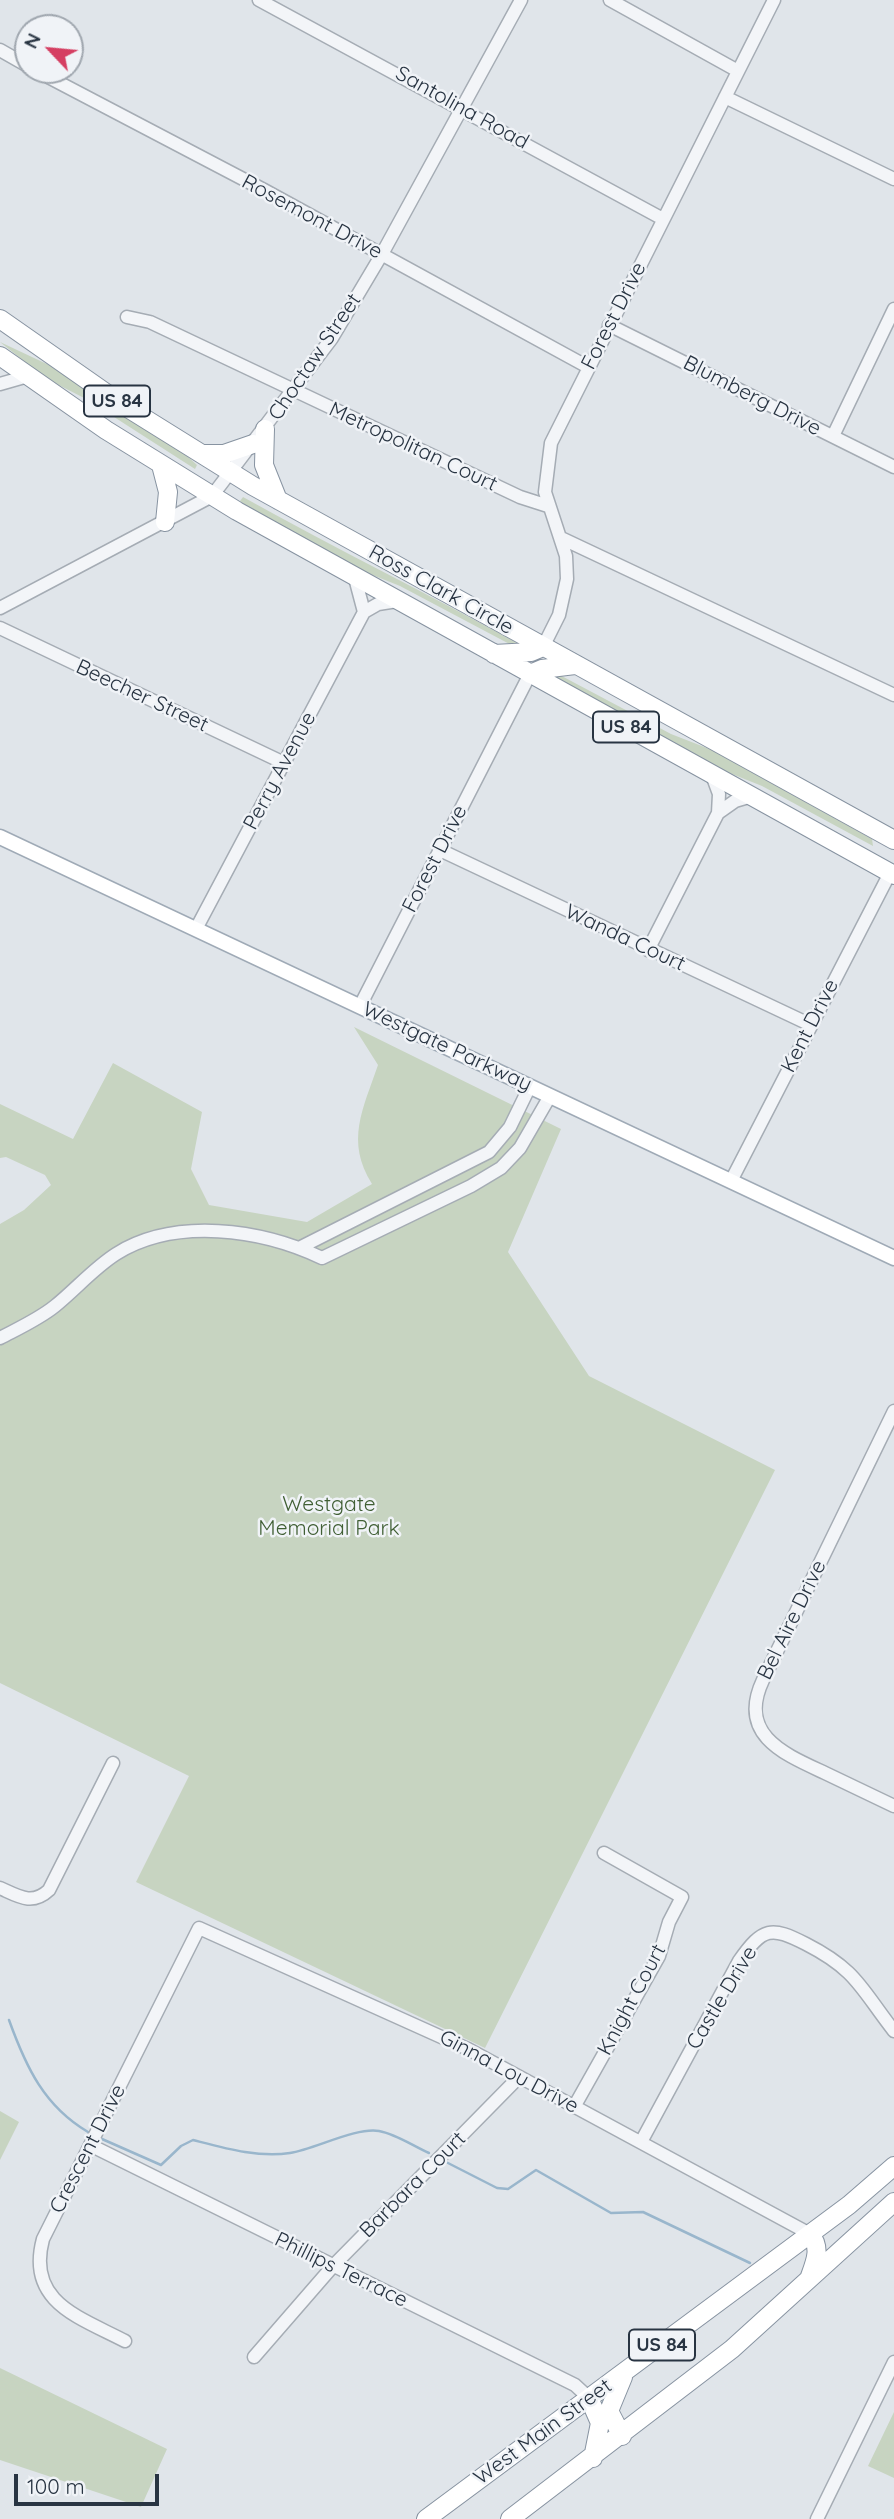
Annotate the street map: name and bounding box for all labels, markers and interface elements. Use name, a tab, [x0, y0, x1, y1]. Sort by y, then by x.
north arrow	[14, 14, 84, 84]
text: N	[18, 29, 46, 52]
street label: Santolina Road	[391, 61, 533, 155]
street label: Rosemont Drive	[237, 169, 387, 265]
street label: Forest Drive	[576, 258, 652, 374]
street label: Choctaw Street	[263, 289, 367, 425]
street label: Blumberg Drive	[679, 350, 825, 442]
road number: US 84	[84, 386, 150, 416]
street label: Metropolitan Court	[325, 397, 501, 497]
street label: Ross Clark Circle	[364, 540, 518, 640]
street label: Beecher Street	[72, 654, 212, 738]
street label: Perry Avenue	[238, 708, 322, 834]
road number: US 84	[593, 712, 659, 742]
street label: Forest Drive	[397, 801, 473, 917]
street label: Wanda Court	[561, 899, 689, 977]
street label: Kent Drive	[776, 975, 844, 1077]
street label: Westgate Parkway	[358, 997, 536, 1097]
park label: Westgate Memorial Park	[258, 1492, 400, 1542]
street label: Bel Aire Drive	[752, 1556, 832, 1684]
street label: Knight Court	[592, 1940, 672, 2060]
street label: Castle Drive	[681, 1942, 763, 2054]
street label: Ginna Lou Drive	[435, 2025, 583, 2119]
street label: Crescent Drive	[45, 2080, 131, 2218]
street label: Barbara Court	[355, 2127, 471, 2243]
street label: Phillips Terrace	[270, 2227, 412, 2313]
road number: US 84	[629, 2330, 695, 2360]
street label: West Main Street	[469, 2373, 617, 2491]
scale bar	[18, 2460, 163, 2504]
text: 100 m	[27, 2473, 85, 2499]

